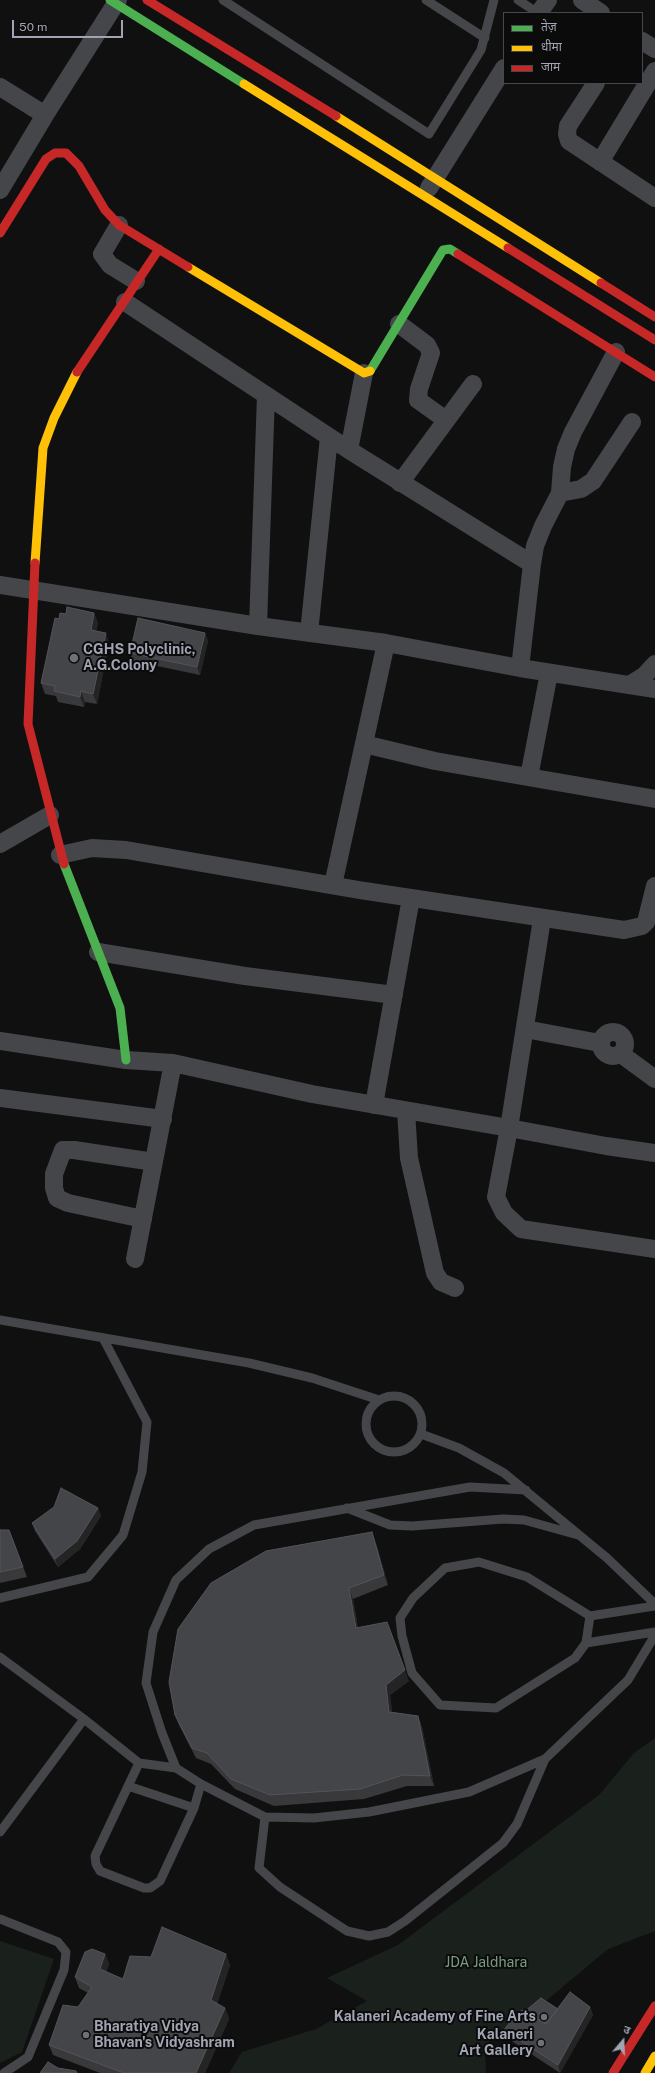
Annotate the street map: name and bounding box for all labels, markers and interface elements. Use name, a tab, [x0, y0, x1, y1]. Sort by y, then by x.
scale bar	[14, 12, 125, 38]
legend	[503, 12, 643, 84]
text: 50 m	[19, 20, 47, 34]
text: तेज़	[541, 20, 557, 34]
text: धीमा	[541, 40, 562, 54]
text: जाम	[541, 60, 560, 74]
place label: CGHS Polyclinic, A.G.Colony	[83, 642, 196, 674]
marker: CGHS Polyclinic, A.G.Colony	[68, 652, 80, 664]
park label: JDA Jaldhara	[445, 1955, 527, 1971]
place label: Kalaneri Academy of Fine Arts	[334, 2009, 536, 2025]
marker: Kalaneri Academy of Fine Arts	[539, 2012, 549, 2022]
place label: Bharatiya Vidya Bhavan's Vidyashram	[94, 2019, 235, 2052]
north arrow	[603, 2021, 643, 2061]
text: उ	[622, 2023, 632, 2036]
place label: Kalaneri Art Gallery	[459, 2027, 533, 2060]
marker: Bharatiya Vidya Bhavan's Vidyashram	[81, 2030, 91, 2040]
marker: Kalaneri Art Gallery	[536, 2038, 546, 2048]

